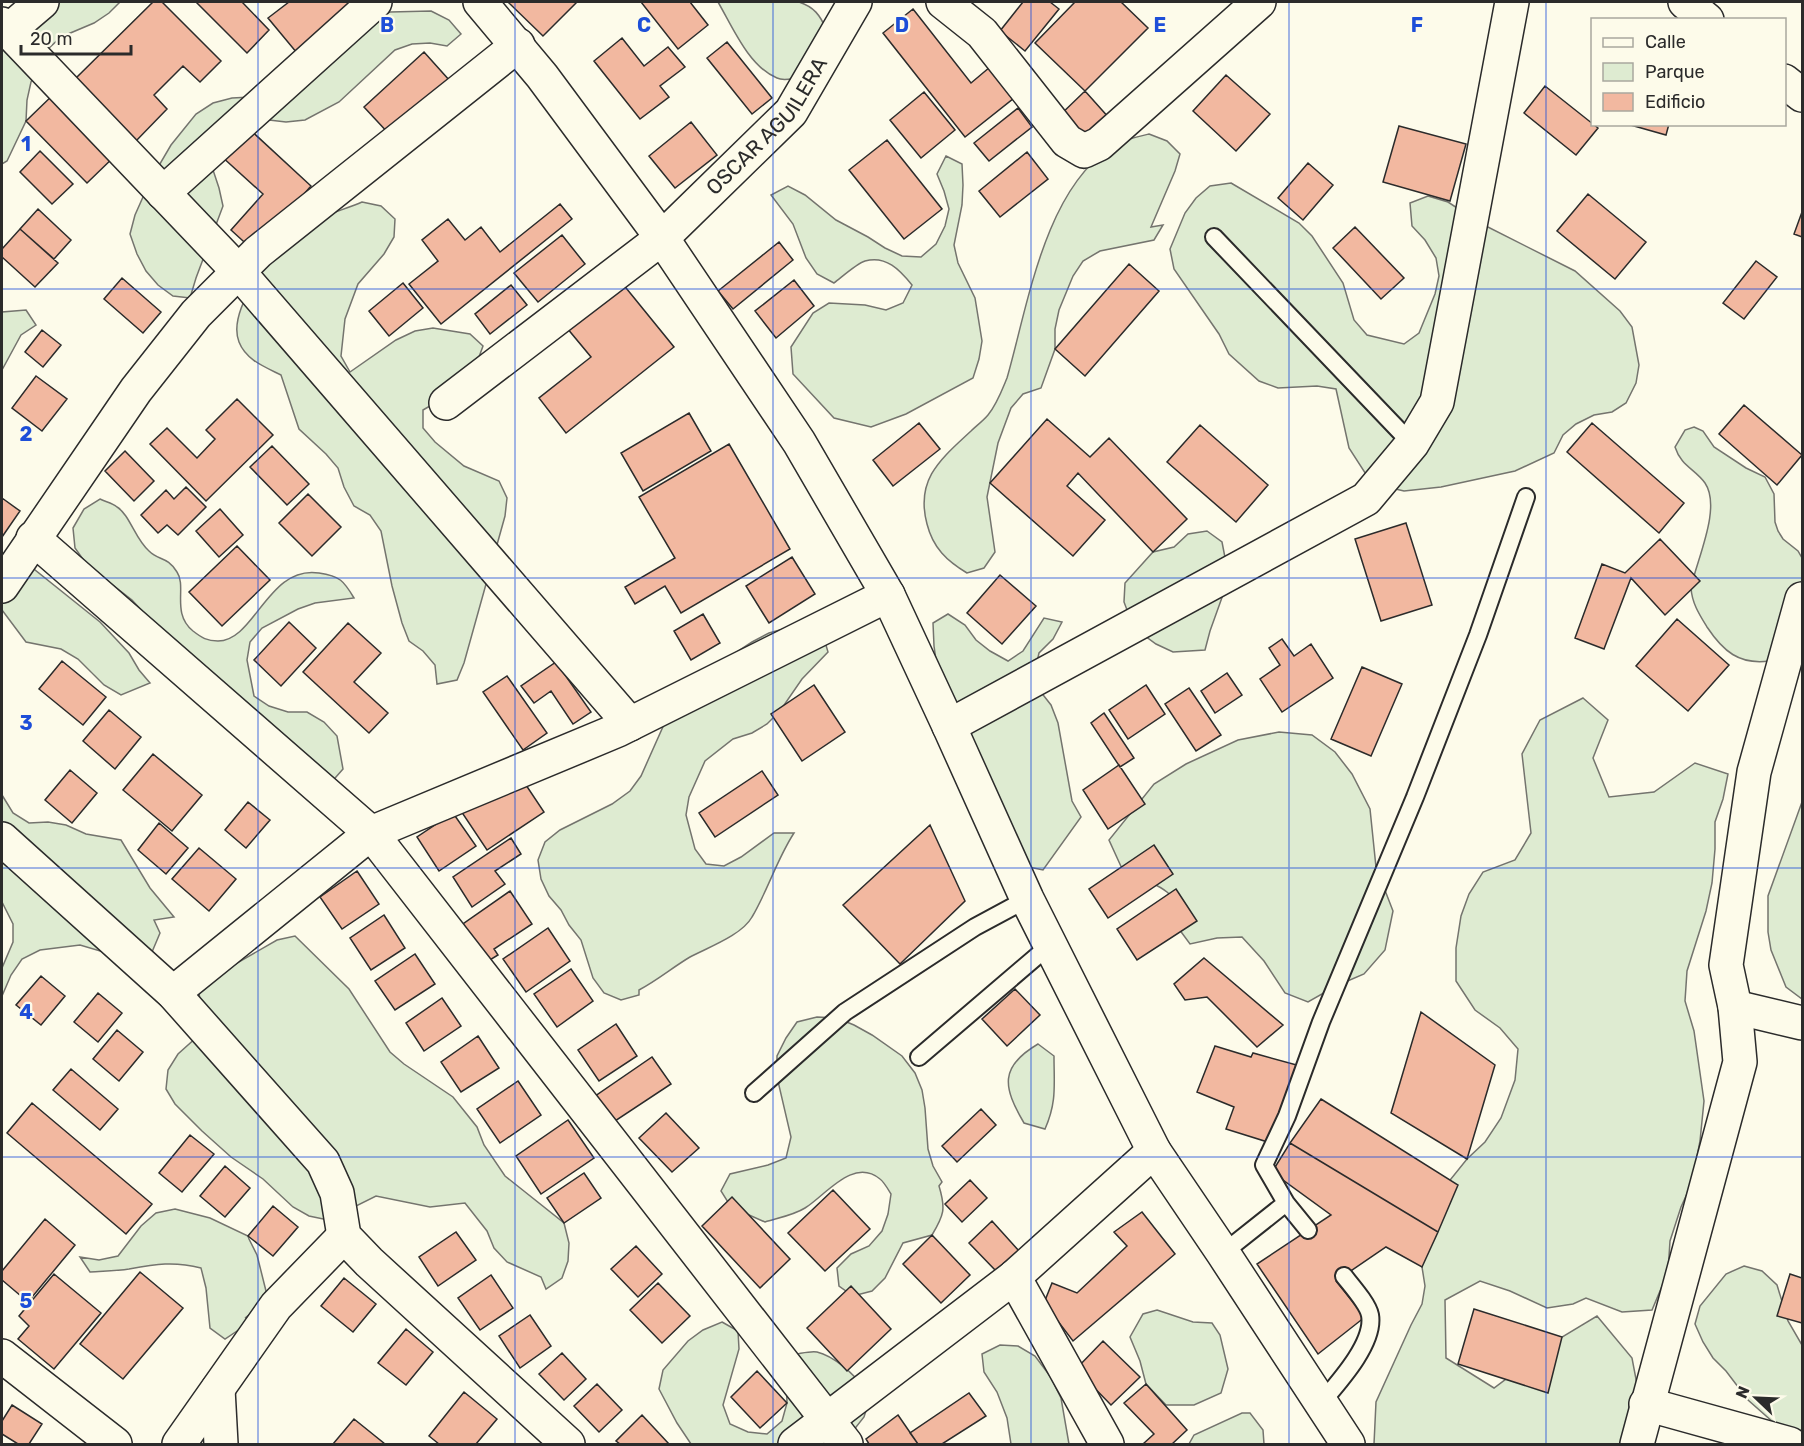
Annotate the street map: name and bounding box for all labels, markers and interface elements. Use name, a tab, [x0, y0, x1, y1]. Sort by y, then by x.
text: B	[380, 13, 394, 37]
text: C	[637, 13, 651, 37]
text: D	[895, 13, 909, 37]
text: E	[1154, 13, 1166, 37]
text: F	[1411, 13, 1423, 37]
scale bar	[21, 18, 130, 56]
legend	[1591, 18, 1786, 126]
text: 20 m	[30, 28, 72, 50]
text: Calle	[1645, 31, 1686, 53]
street label: OSCAR AGUILERA	[701, 53, 832, 200]
text: Parque	[1645, 61, 1705, 83]
text: Edificio	[1645, 91, 1705, 113]
text: 1	[21, 132, 31, 156]
text: 2	[20, 422, 33, 446]
text: 3	[19, 711, 33, 735]
text: 4	[19, 1000, 33, 1024]
text: 5	[20, 1289, 33, 1313]
north arrow	[1726, 1368, 1786, 1428]
text: N	[1732, 1383, 1754, 1401]

